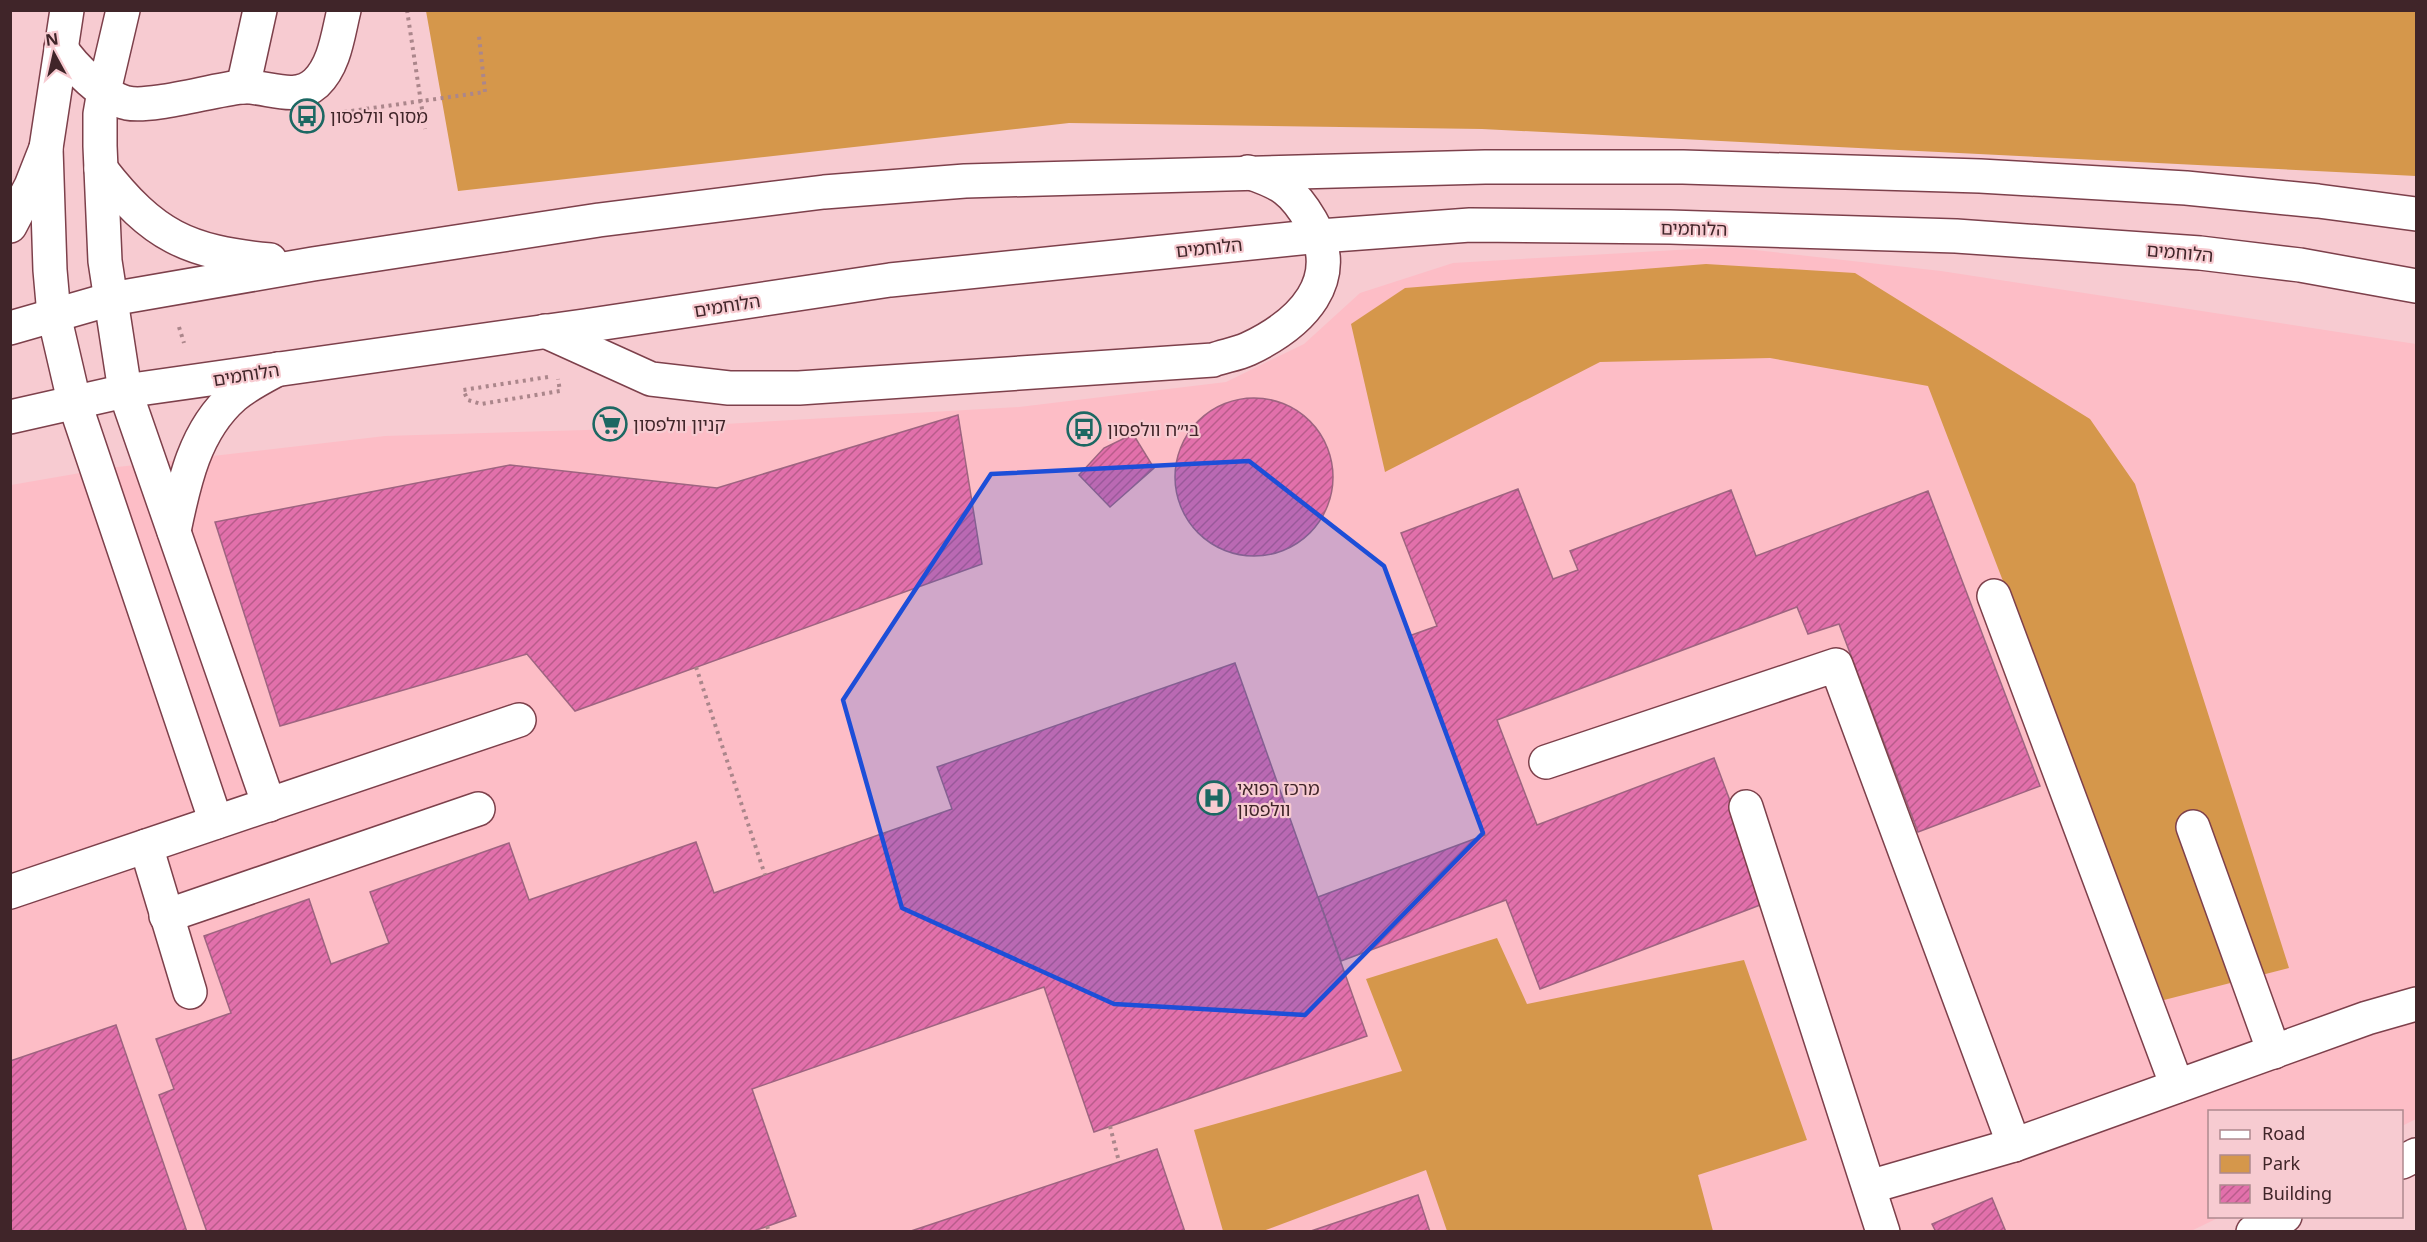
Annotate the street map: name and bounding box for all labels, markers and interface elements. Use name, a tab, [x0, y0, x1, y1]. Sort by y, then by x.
north arrow	[24, 24, 84, 84]
text: N	[44, 27, 60, 51]
bus stop icon: מסוף וולפסון	[289, 98, 325, 134]
place label: מסוף וולפסון	[330, 104, 428, 128]
street label: הלוחמים	[1660, 215, 1728, 241]
street label: הלוחמים	[1174, 232, 1244, 262]
street label: הלוחמים	[2146, 237, 2214, 267]
street label: הלוחמים	[692, 288, 762, 322]
street label: הלוחמים	[211, 357, 281, 391]
supermarket icon: קניון וולפסון	[592, 406, 628, 442]
bus stop icon: בי״ח וולפסון	[1066, 411, 1102, 447]
place label: קניון וולפסון	[633, 412, 726, 436]
place label: בי״ח וולפסון	[1107, 417, 1199, 441]
place label: מרכז רפואי וולפסון	[1237, 776, 1320, 821]
hospital icon: מרכז רפואי וולפסון	[1196, 780, 1232, 816]
legend	[2208, 1110, 2403, 1218]
text: Road	[2262, 1121, 2305, 1145]
text: Park	[2262, 1151, 2300, 1175]
text: Building	[2262, 1181, 2332, 1205]

